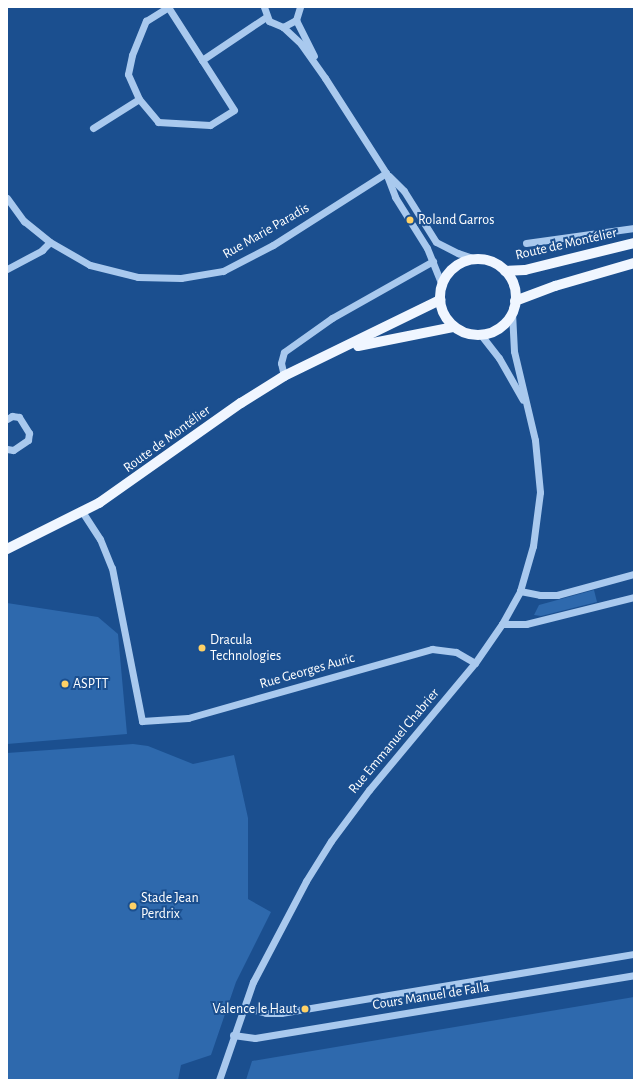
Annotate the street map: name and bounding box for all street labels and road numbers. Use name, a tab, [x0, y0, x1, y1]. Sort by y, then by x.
street label: Rue Marie Paradis	[220, 199, 312, 263]
street label: Route de Montélier	[514, 224, 618, 264]
street label: Route de Montélier	[120, 402, 214, 476]
street label: Rue Georges Auric	[258, 649, 356, 693]
street label: Rue Emmanuel Chabrier	[345, 685, 443, 797]
street label: Cours Manuel de Falla	[371, 978, 491, 1014]

